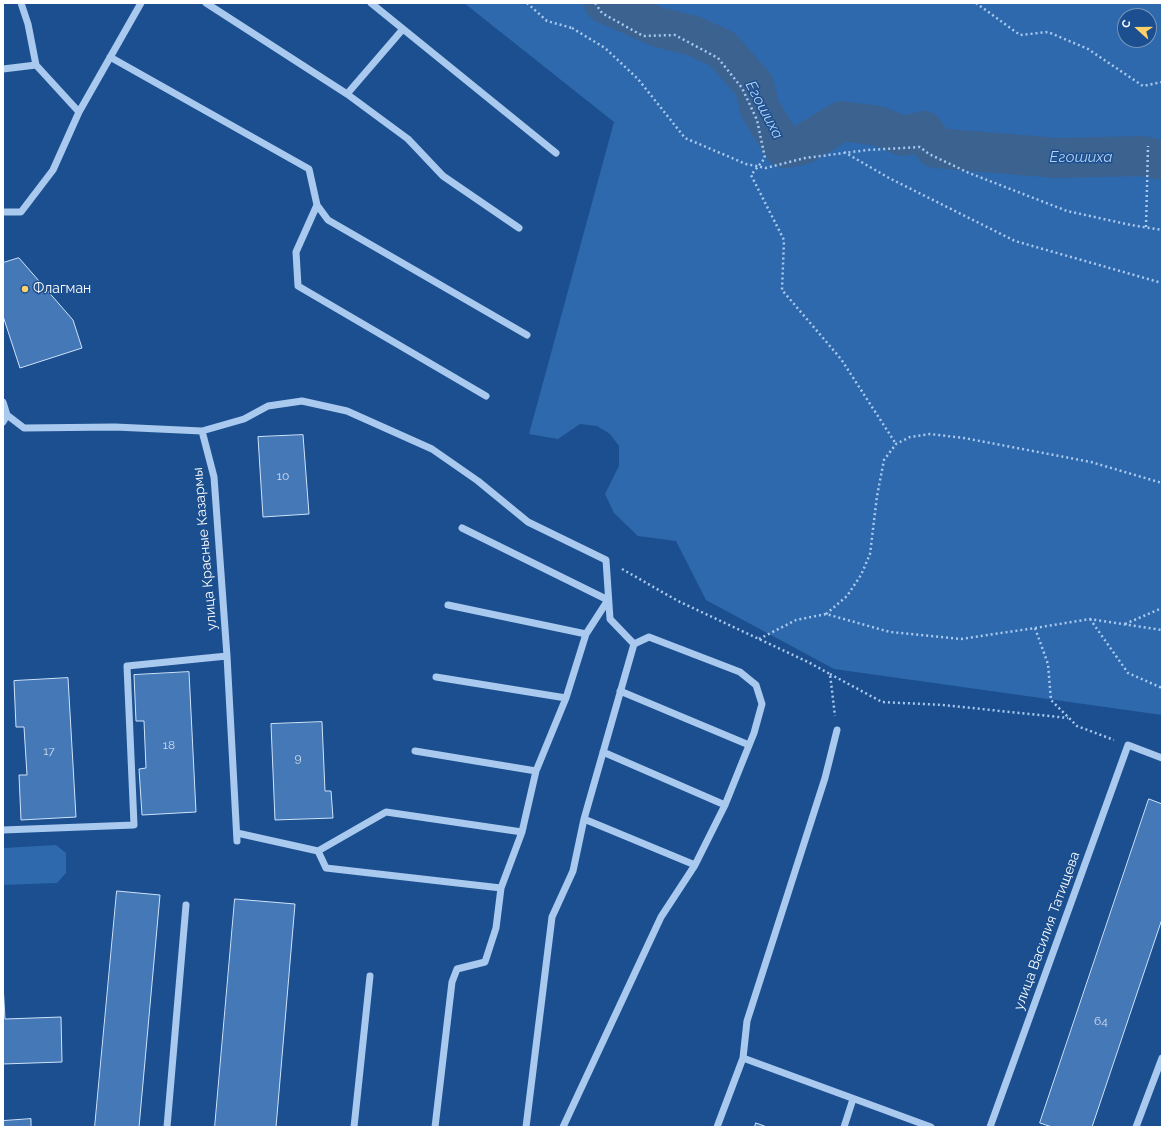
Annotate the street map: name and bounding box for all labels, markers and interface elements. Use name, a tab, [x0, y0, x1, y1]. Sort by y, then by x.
north arrow	[1117, 8, 1157, 48]
text: С	[1119, 18, 1134, 30]
water label: Егошиха	[741, 78, 787, 142]
water label: Егошиха	[1050, 148, 1112, 166]
place label: Флагман	[33, 281, 91, 297]
marker: Флагман	[20, 284, 30, 294]
street label: улица Красные Казармы	[189, 467, 221, 631]
house number: 10	[277, 469, 289, 483]
house number: 18	[163, 738, 175, 752]
house number: 17	[43, 744, 55, 758]
house number: 9	[294, 751, 302, 765]
street label: улица Василия Татищева	[1010, 849, 1084, 1013]
house number: 64	[1094, 1014, 1108, 1028]

